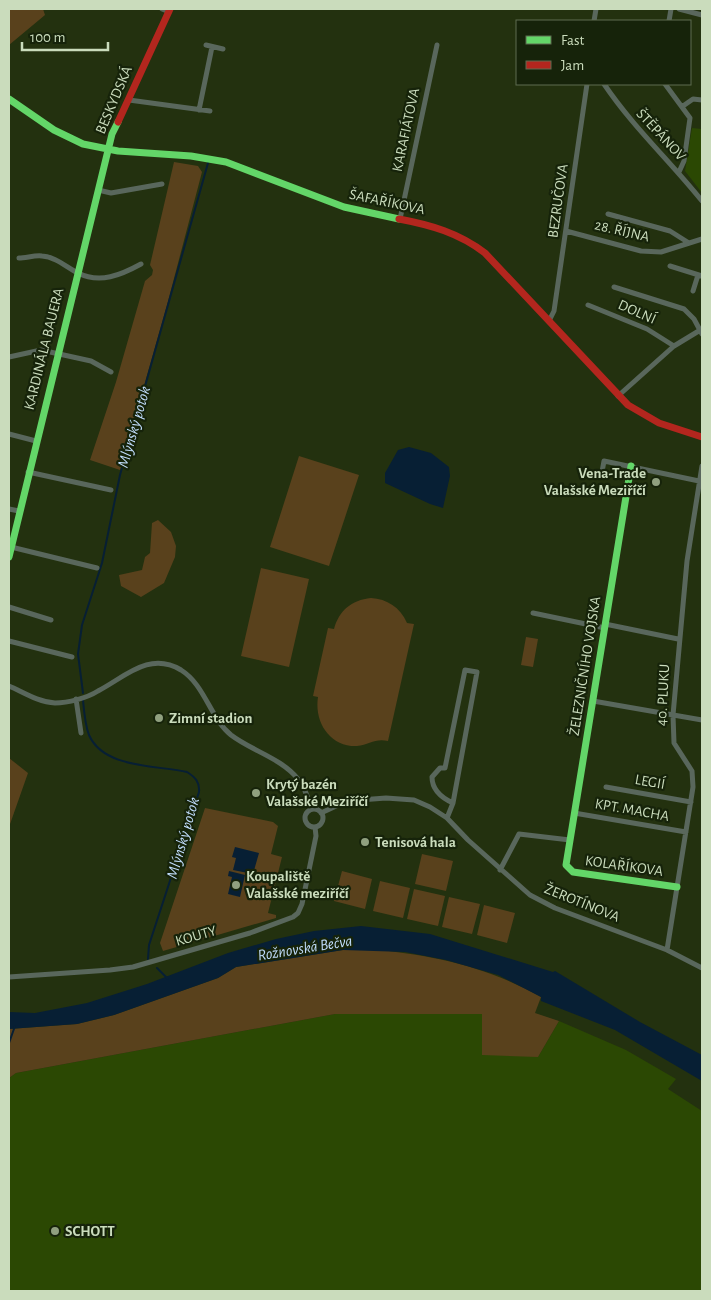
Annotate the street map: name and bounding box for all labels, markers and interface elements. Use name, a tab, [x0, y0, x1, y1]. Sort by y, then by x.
scale bar	[22, 20, 109, 52]
legend	[516, 20, 691, 85]
text: 100 m	[30, 30, 65, 45]
text: Fast	[561, 33, 585, 48]
text: Jam	[561, 58, 584, 73]
street label: BESKYDSKÁ	[91, 63, 135, 136]
street label: KARAFIÁTOVA	[388, 86, 422, 173]
street label: ŠTĚPÁNOV	[633, 105, 690, 164]
street label: BEZRUČOVA	[544, 163, 571, 239]
street label: ŠAFAŘÍKOVA	[348, 185, 427, 217]
street label: 28. ŘÍJNA	[593, 215, 652, 245]
street label: KARDINÁLA BAUERA	[20, 286, 67, 412]
street label: DOLNÍ	[616, 295, 659, 327]
water label: Mlýnský potok	[115, 384, 154, 470]
place label: Vena-Trade Valašské Meziříčí	[544, 466, 647, 498]
marker: Vena-Trade Valašské Meziříčí	[650, 476, 662, 488]
street label: ŽELEZNIČNÍHO VOJSKA	[565, 595, 603, 737]
street label: 40. PLUKU	[654, 664, 672, 726]
place label: Zimní stadion	[169, 711, 252, 726]
marker: Zimní stadion	[153, 712, 165, 724]
street label: LEGIÍ	[634, 770, 667, 792]
place label: Krytý bazén Valašské Meziříčí	[266, 777, 369, 809]
marker: Krytý bazén Valašské Meziříčí	[250, 787, 262, 799]
water label: Mlýnský potok	[164, 795, 203, 881]
street label: KPT. MACHA	[594, 796, 671, 824]
place label: Tenisová hala	[375, 835, 456, 850]
marker: Tenisová hala	[359, 836, 371, 848]
street label: KOLAŘÍKOVA	[584, 851, 665, 879]
place label: Koupaliště Valašské meziříčí	[246, 869, 350, 901]
marker: Koupaliště Valašské meziříčí	[230, 879, 242, 891]
street label: ŽEROTÍNOVA	[542, 879, 623, 925]
street label: KOUTY	[174, 923, 218, 949]
water label: Rožnovská Bečva	[257, 933, 353, 963]
place label: SCHOTT	[65, 1224, 115, 1239]
marker: SCHOTT	[49, 1225, 61, 1237]

